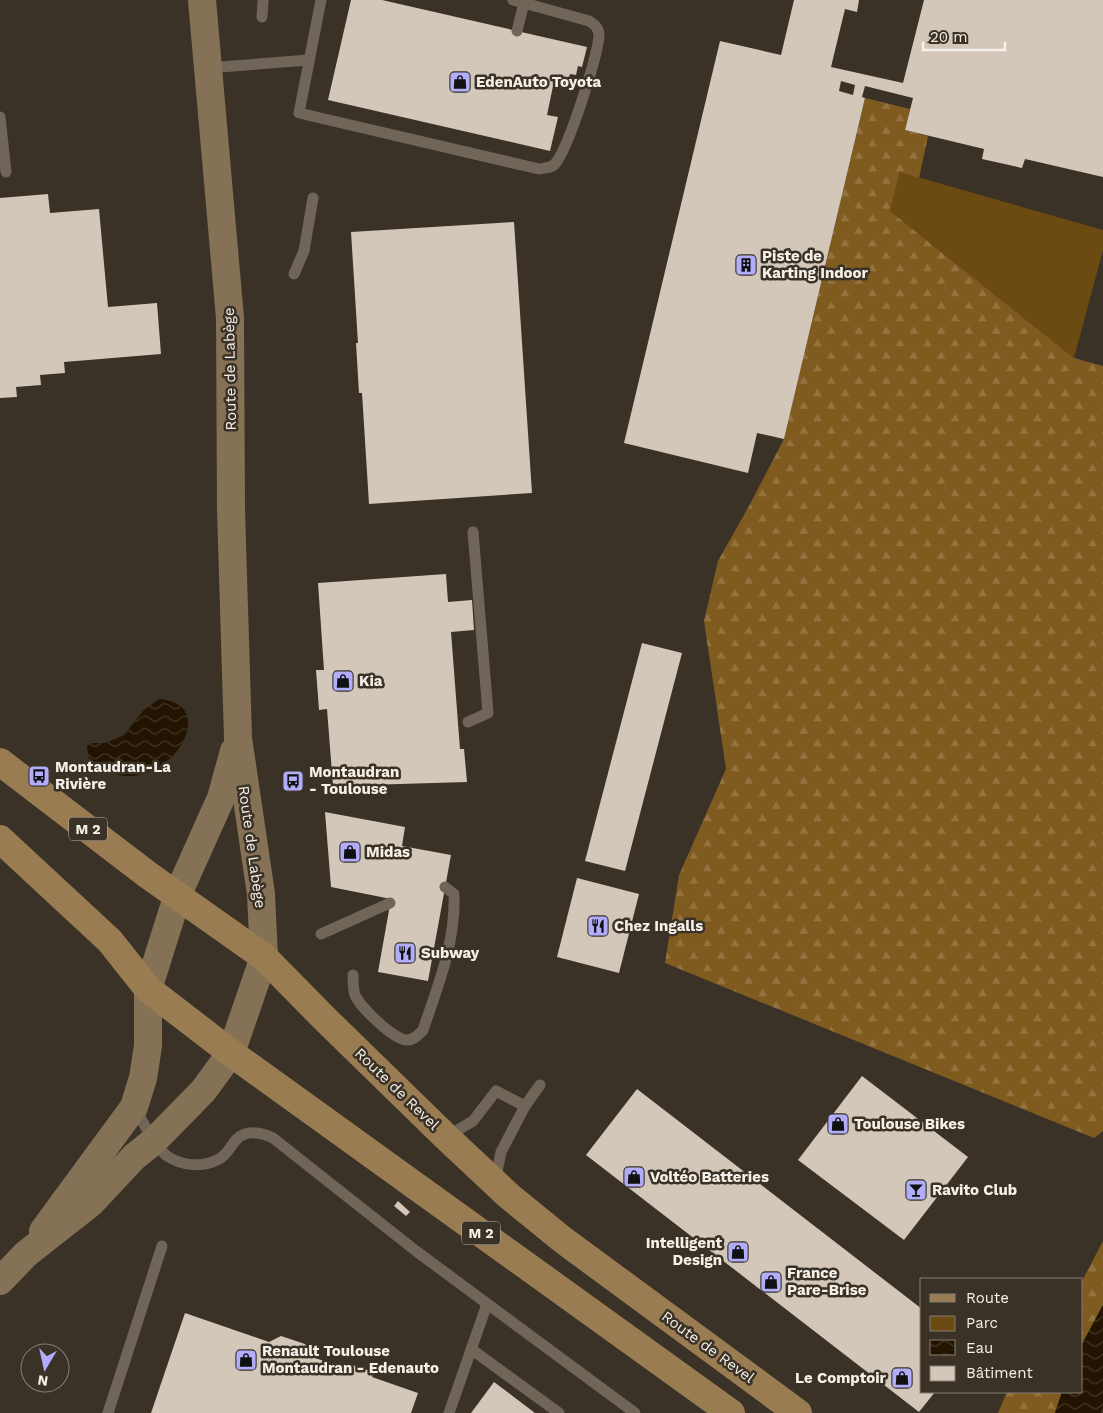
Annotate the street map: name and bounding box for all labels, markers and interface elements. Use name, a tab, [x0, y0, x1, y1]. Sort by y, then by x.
scale bar	[923, 20, 1006, 52]
text: 20 m	[930, 28, 968, 46]
shop icon: EdenAuto Toyota	[448, 70, 472, 94]
place label: EdenAuto Toyota	[476, 73, 602, 91]
place label: Piste de Karting Indoor	[762, 247, 869, 282]
building icon: Piste de Karting Indoor	[734, 253, 758, 277]
street label: Route de Labège	[220, 307, 240, 431]
shop icon: Kia	[331, 669, 355, 693]
place label: Kia	[359, 672, 383, 690]
place label: Montaudran-La Rivière	[55, 758, 171, 793]
place label: Montaudran - Toulouse	[309, 763, 399, 798]
bus stop icon: Montaudran-La Rivière	[27, 764, 51, 788]
bus stop icon: Montaudran - Toulouse	[281, 769, 305, 793]
street label: Route de Labège	[235, 785, 269, 909]
road number: M 2	[69, 818, 107, 841]
shop icon: Midas	[338, 840, 362, 864]
place label: Midas	[366, 843, 410, 861]
restaurant icon: Chez Ingalls	[586, 914, 610, 938]
place label: Chez Ingalls	[614, 917, 703, 935]
restaurant icon: Subway	[393, 941, 417, 965]
place label: Subway	[421, 944, 480, 962]
street label: Route de Revel	[351, 1044, 443, 1134]
shop icon: Toulouse Bikes	[826, 1112, 850, 1136]
place label: Toulouse Bikes	[854, 1115, 965, 1133]
shop icon: Voltéo Batteries	[622, 1165, 646, 1189]
place label: Voltéo Batteries	[650, 1168, 769, 1186]
bar icon: Ravito Club	[904, 1178, 928, 1202]
place label: Ravito Club	[932, 1181, 1017, 1199]
road number: M 2	[462, 1222, 500, 1244]
place label: Intelligent Design	[646, 1234, 722, 1269]
shop icon: Intelligent Design	[726, 1240, 750, 1264]
place label: France Pare-Brise	[787, 1264, 867, 1299]
shop icon: France Pare-Brise	[759, 1270, 783, 1294]
legend	[920, 1278, 1083, 1393]
text: Route	[966, 1289, 1009, 1307]
street label: Route de Revel	[658, 1307, 758, 1387]
text: Parc	[966, 1314, 998, 1332]
text: Eau	[966, 1339, 993, 1357]
place label: Renault Toulouse Montaudran - Edenauto	[262, 1342, 439, 1377]
north arrow	[20, 1343, 70, 1393]
shop icon: Renault Toulouse Montaudran - Edenauto	[234, 1348, 258, 1372]
text: Bâtiment	[966, 1364, 1033, 1382]
shop icon: Le Comptoir	[890, 1366, 914, 1390]
place label: Le Comptoir	[795, 1369, 887, 1387]
text: N	[37, 1372, 49, 1390]

